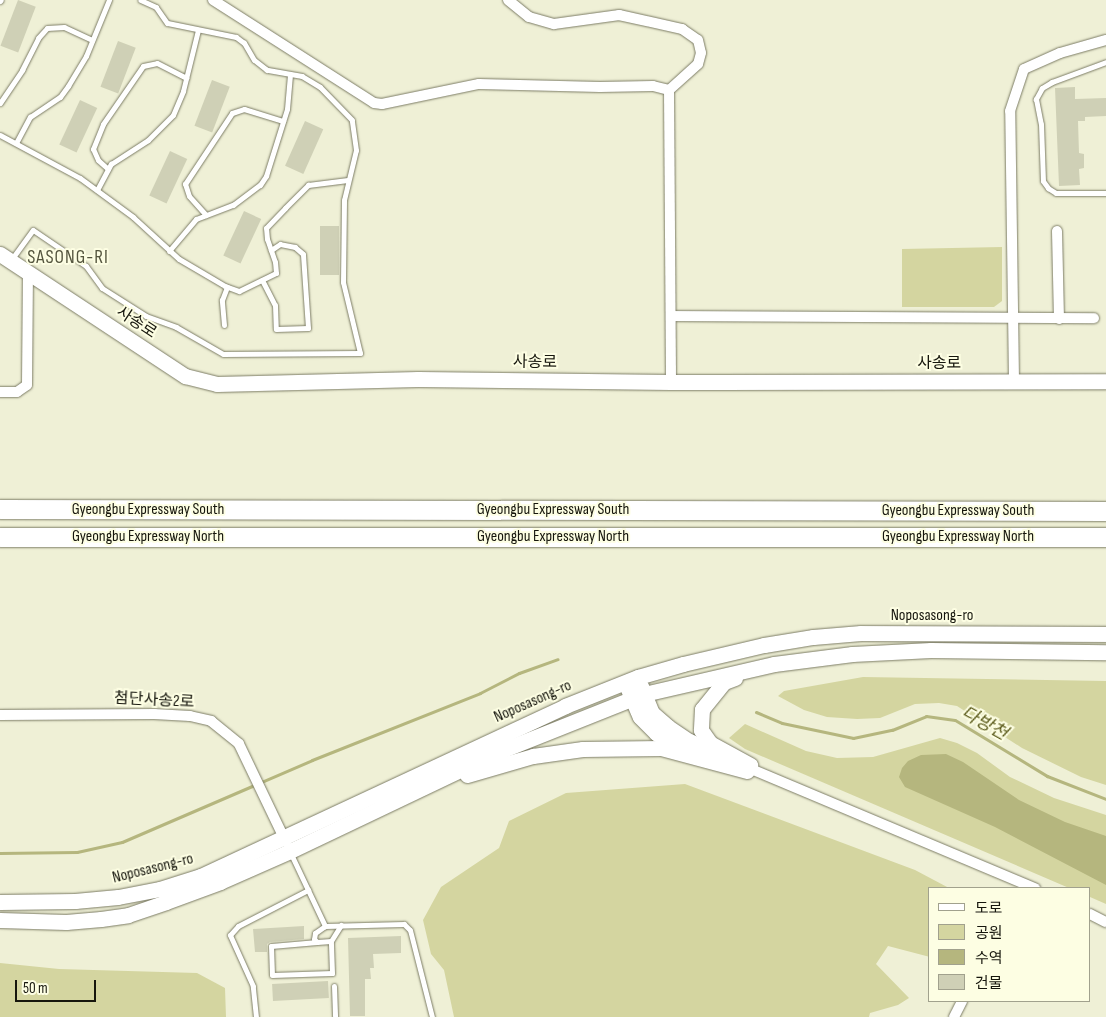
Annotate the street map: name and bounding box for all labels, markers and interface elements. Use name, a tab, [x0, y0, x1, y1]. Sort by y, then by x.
district label: SASONG-RI	[26, 247, 110, 269]
street label: 사송로	[112, 303, 160, 343]
street label: 사송로	[513, 353, 557, 373]
street label: 사송로	[917, 354, 961, 374]
street label: Gyeongbu Expressway South	[72, 500, 224, 520]
street label: Gyeongbu Expressway South	[477, 500, 629, 520]
street label: Gyeongbu Expressway South	[882, 501, 1034, 521]
street label: Gyeongbu Expressway North	[72, 527, 224, 547]
street label: Gyeongbu Expressway North	[477, 527, 629, 547]
street label: Gyeongbu Expressway North	[882, 527, 1034, 547]
street label: Noposasong-ro	[891, 606, 973, 626]
street label: Noposasong-ro	[491, 676, 575, 728]
street label: 첨단사송2로	[113, 689, 195, 713]
water label: 다방천	[957, 703, 1011, 745]
street label: Noposasong-ro	[111, 850, 195, 888]
legend	[928, 887, 1091, 1002]
text: 도로	[975, 899, 1003, 918]
text: 공원	[975, 924, 1003, 943]
text: 수역	[975, 949, 1003, 968]
scale bar	[18, 970, 99, 1002]
text: 건물	[975, 974, 1003, 993]
text: 50 m	[23, 979, 48, 998]

